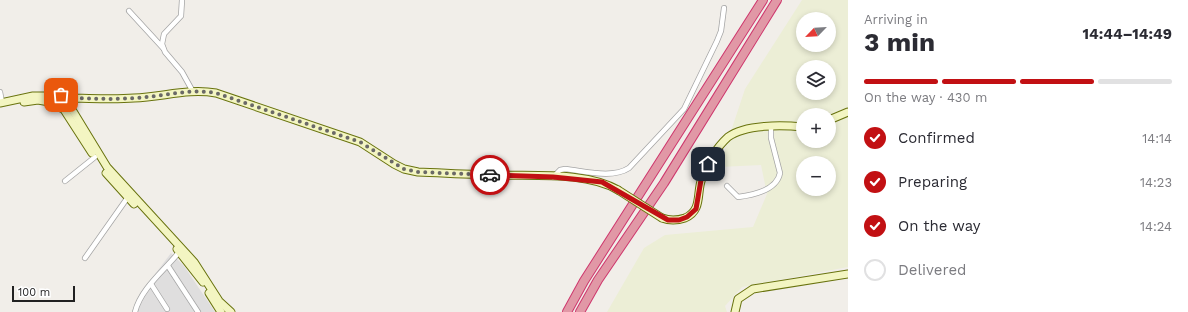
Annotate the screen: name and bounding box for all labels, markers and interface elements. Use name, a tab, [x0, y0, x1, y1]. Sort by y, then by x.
north arrow	[796, 12, 836, 52]
map controls	[796, 12, 836, 196]
text: Arriving in	[864, 12, 928, 27]
text: 14:44–14:49	[1083, 25, 1172, 43]
text: 3 min	[864, 27, 935, 57]
button: layers	[796, 60, 836, 100]
pin	[44, 78, 78, 112]
icon: bag	[50, 84, 72, 106]
text: On the way · 430 m	[864, 90, 987, 105]
button: +	[796, 108, 836, 148]
icon: check	[864, 127, 886, 149]
text: Confirmed	[898, 129, 975, 147]
text: 14:14	[1142, 131, 1172, 146]
pin	[691, 147, 725, 181]
icon: home	[697, 153, 719, 175]
courier	[470, 155, 510, 195]
button: −	[796, 156, 836, 196]
icon: car	[479, 164, 501, 186]
icon: check	[864, 171, 886, 193]
text: Preparing	[898, 173, 967, 191]
text: 14:23	[1140, 175, 1172, 190]
icon: check	[864, 215, 886, 237]
text: On the way	[898, 217, 980, 235]
text: 14:24	[1140, 219, 1172, 234]
text: Delivered	[898, 261, 966, 279]
scale bar	[12, 284, 75, 303]
text: 100 m	[18, 286, 50, 299]

